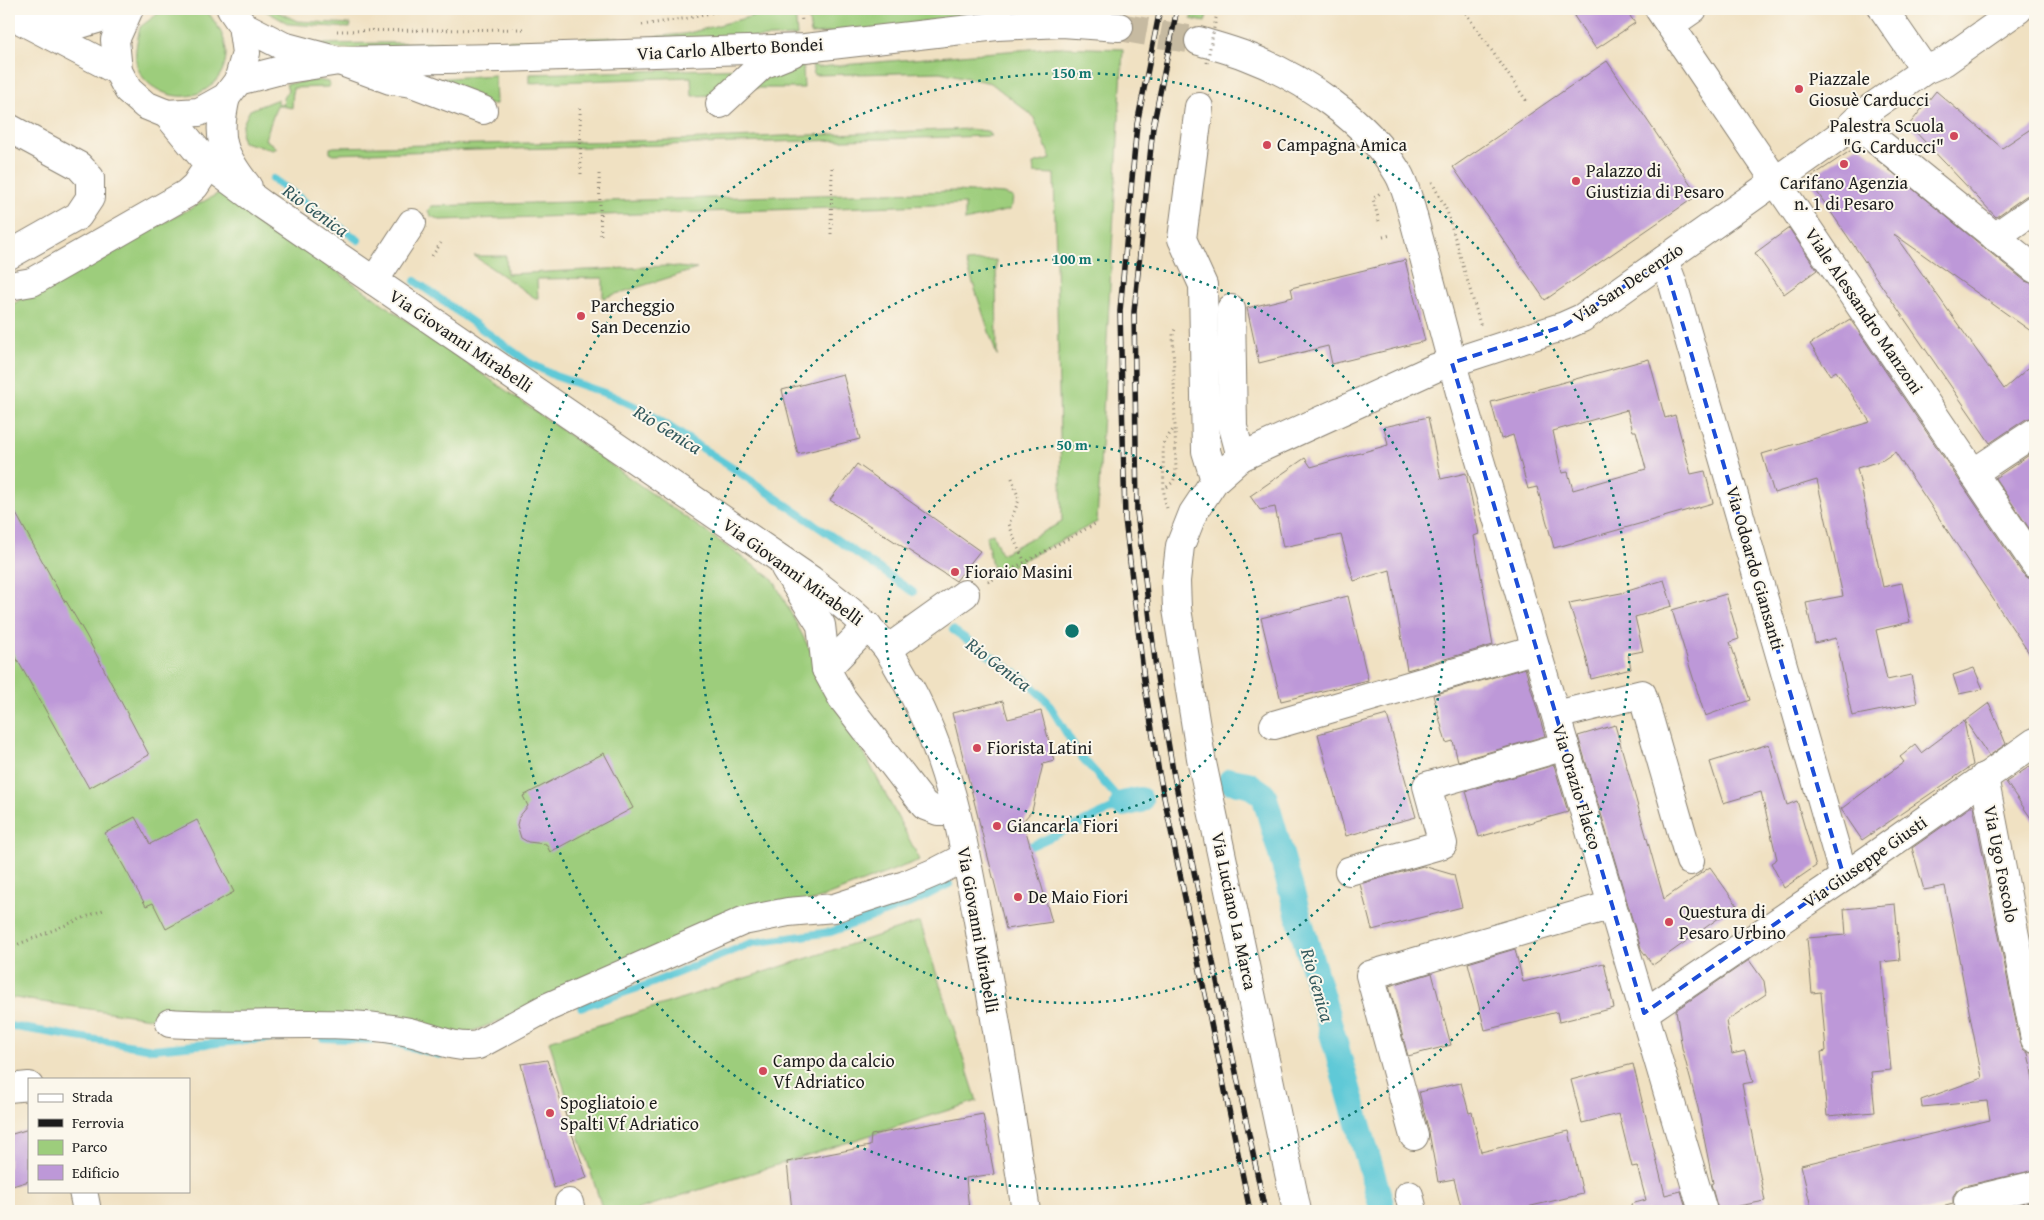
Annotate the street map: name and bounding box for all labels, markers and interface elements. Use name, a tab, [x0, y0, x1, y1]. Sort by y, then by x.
street label: Via Carlo Alberto Bondei	[636, 30, 824, 67]
text: 150 m	[1052, 62, 1092, 83]
place label: Piazzale Giosuè Carducci	[1809, 65, 1929, 113]
marker: Piazzale Giosuè Carducci	[1793, 83, 1805, 95]
place label: Palestra Scuola "G. Carducci"	[1830, 112, 1944, 160]
marker: Palestra Scuola "G. Carducci"	[1948, 130, 1960, 142]
place label: Campagna Amica	[1277, 131, 1407, 158]
marker: Campagna Amica	[1261, 139, 1273, 151]
place label: Palazzo di Giustizia di Pesaro	[1586, 157, 1724, 205]
marker: Carifano Agenzia n. 1 di Pesaro	[1838, 158, 1850, 170]
place label: Carifano Agenzia n. 1 di Pesaro	[1780, 169, 1909, 217]
marker: Palazzo di Giustizia di Pesaro	[1570, 175, 1582, 187]
water label: Rio Genica	[276, 176, 355, 244]
street label: Viale Alessandro Manzoni	[1799, 222, 1930, 399]
street label: Via San Decenzio	[1567, 235, 1689, 330]
text: 100 m	[1052, 248, 1092, 269]
street label: Via Giovanni Mirabelli	[384, 282, 539, 399]
place label: Parcheggio San Decenzio	[591, 292, 690, 340]
marker: Parcheggio San Decenzio	[575, 310, 587, 322]
water label: Rio Genica	[628, 397, 708, 461]
text: 50 m	[1056, 434, 1088, 455]
street label: Via Odoardo Giansanti	[1719, 483, 1792, 653]
street label: Via Giovanni Mirabelli	[717, 511, 869, 632]
place label: Fioraio Masini	[965, 558, 1073, 585]
marker: Fioraio Masini	[949, 566, 961, 578]
centre of rings	[1063, 622, 1081, 640]
water label: Rio Genica	[960, 629, 1038, 698]
street label: Via Orazio Flacco	[1546, 721, 1609, 853]
place label: Fiorista Latini	[987, 734, 1092, 761]
marker: Fiorista Latini	[971, 742, 983, 754]
street label: Via Ugo Foscolo	[1977, 803, 2026, 925]
street label: Via Giuseppe Giusti	[1797, 809, 1932, 915]
place label: Giancarla Fiori	[1007, 812, 1118, 839]
marker: Giancarla Fiori	[991, 820, 1003, 832]
street label: Via Luciano La Marca	[1205, 829, 1265, 993]
street label: Via Giovanni Mirabelli	[951, 845, 1006, 1015]
place label: De Maio Fiori	[1028, 883, 1128, 910]
marker: De Maio Fiori	[1012, 891, 1024, 903]
place label: Questura di Pesaro Urbino	[1679, 898, 1786, 946]
marker: Questura di Pesaro Urbino	[1663, 916, 1675, 928]
water label: Rio Genica	[1294, 944, 1342, 1025]
place label: Campo da calcio Vf Adriatico	[773, 1047, 895, 1095]
marker: Campo da calcio Vf Adriatico	[757, 1065, 769, 1077]
legend	[28, 1078, 190, 1192]
text: Strada	[72, 1086, 113, 1107]
place label: Spogliatoio e Spalti Vf Adriatico	[560, 1089, 699, 1137]
marker: Spogliatoio e Spalti Vf Adriatico	[544, 1107, 556, 1119]
text: Ferrovia	[72, 1112, 124, 1133]
text: Parco	[72, 1136, 108, 1157]
text: Edificio	[72, 1162, 120, 1183]

